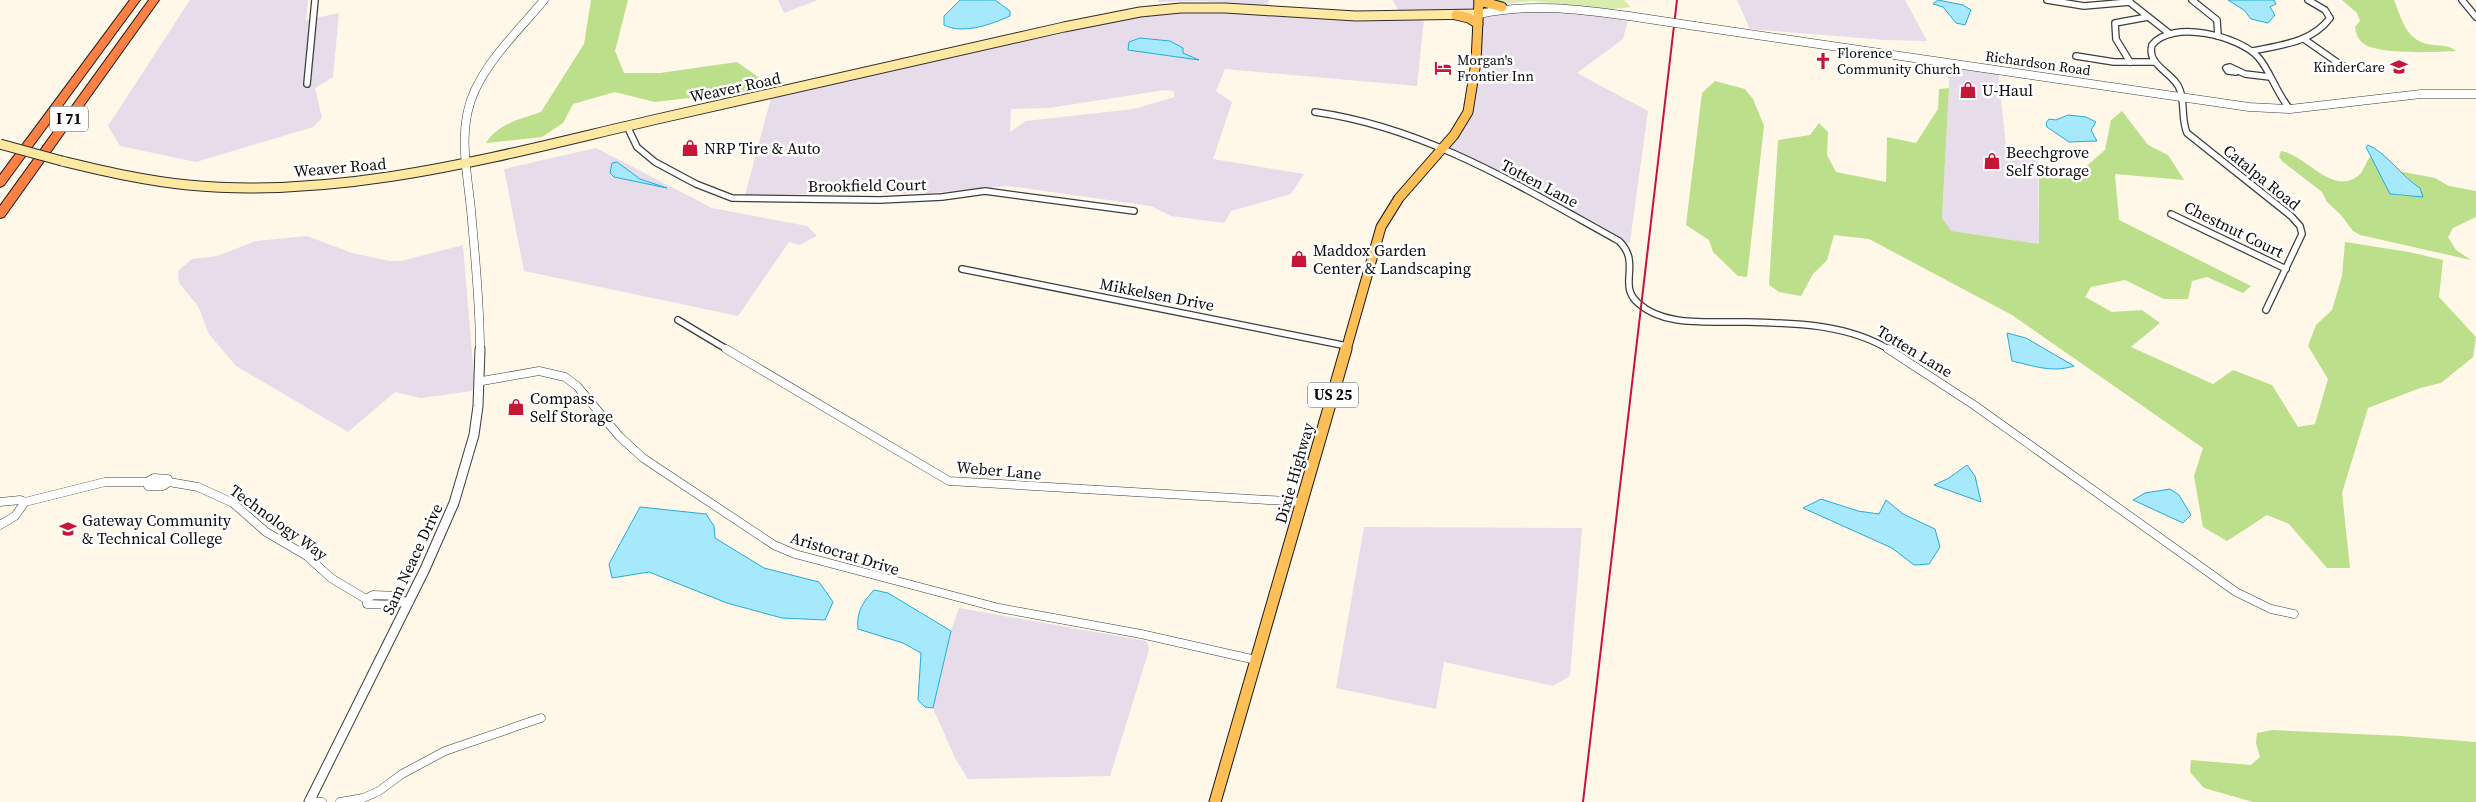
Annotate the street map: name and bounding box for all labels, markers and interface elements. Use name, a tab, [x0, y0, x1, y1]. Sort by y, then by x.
place label: Florence Community Church	[1837, 43, 1961, 79]
street label: Richardson Road	[1984, 46, 2092, 80]
place label: Morgan's Frontier Inn	[1457, 50, 1534, 86]
church icon: Florence Community Church	[1813, 51, 1833, 71]
place label: KinderCare	[2313, 57, 2385, 77]
school or university icon: KinderCare	[2389, 57, 2409, 77]
hotel icon: Morgan's Frontier Inn	[1433, 58, 1453, 78]
street label: Weaver Road	[687, 67, 783, 107]
place label: U-Haul	[1982, 79, 2033, 101]
shop icon: U-Haul	[1958, 80, 1978, 100]
road number: I 71	[50, 106, 88, 132]
place label: NRP Tire & Auto	[704, 137, 821, 159]
shop icon: NRP Tire & Auto	[680, 138, 700, 158]
street label: Catalpa Road	[2219, 139, 2305, 215]
place label: Beechgrove Self Storage	[2006, 141, 2089, 181]
shop icon: Beechgrove Self Storage	[1982, 151, 2002, 171]
street label: Weaver Road	[293, 152, 387, 182]
street label: Totten Lane	[1497, 153, 1583, 213]
street label: Brookfield Court	[808, 173, 927, 197]
street label: Chestnut Court	[2181, 195, 2288, 263]
place label: Maddox Garden Center & Landscaping	[1313, 239, 1471, 279]
shop icon: Maddox Garden Center & Landscaping	[1289, 249, 1309, 269]
street label: Mikkelsen Drive	[1098, 272, 1216, 316]
street label: Totten Lane	[1873, 320, 1957, 382]
road number: US 25	[1308, 382, 1358, 408]
place label: Compass Self Storage	[530, 387, 613, 427]
shop icon: Compass Self Storage	[506, 397, 526, 417]
street label: Dixie Highway	[1269, 419, 1319, 526]
street label: Weber Lane	[955, 455, 1043, 485]
street label: Technology Way	[226, 479, 333, 566]
street label: Sam Neace Drive	[377, 500, 447, 618]
place label: Gateway Community & Technical College	[82, 509, 232, 549]
school or university icon: Gateway Community & Technical College	[58, 519, 78, 539]
street label: Aristocrat Drive	[788, 526, 902, 580]

